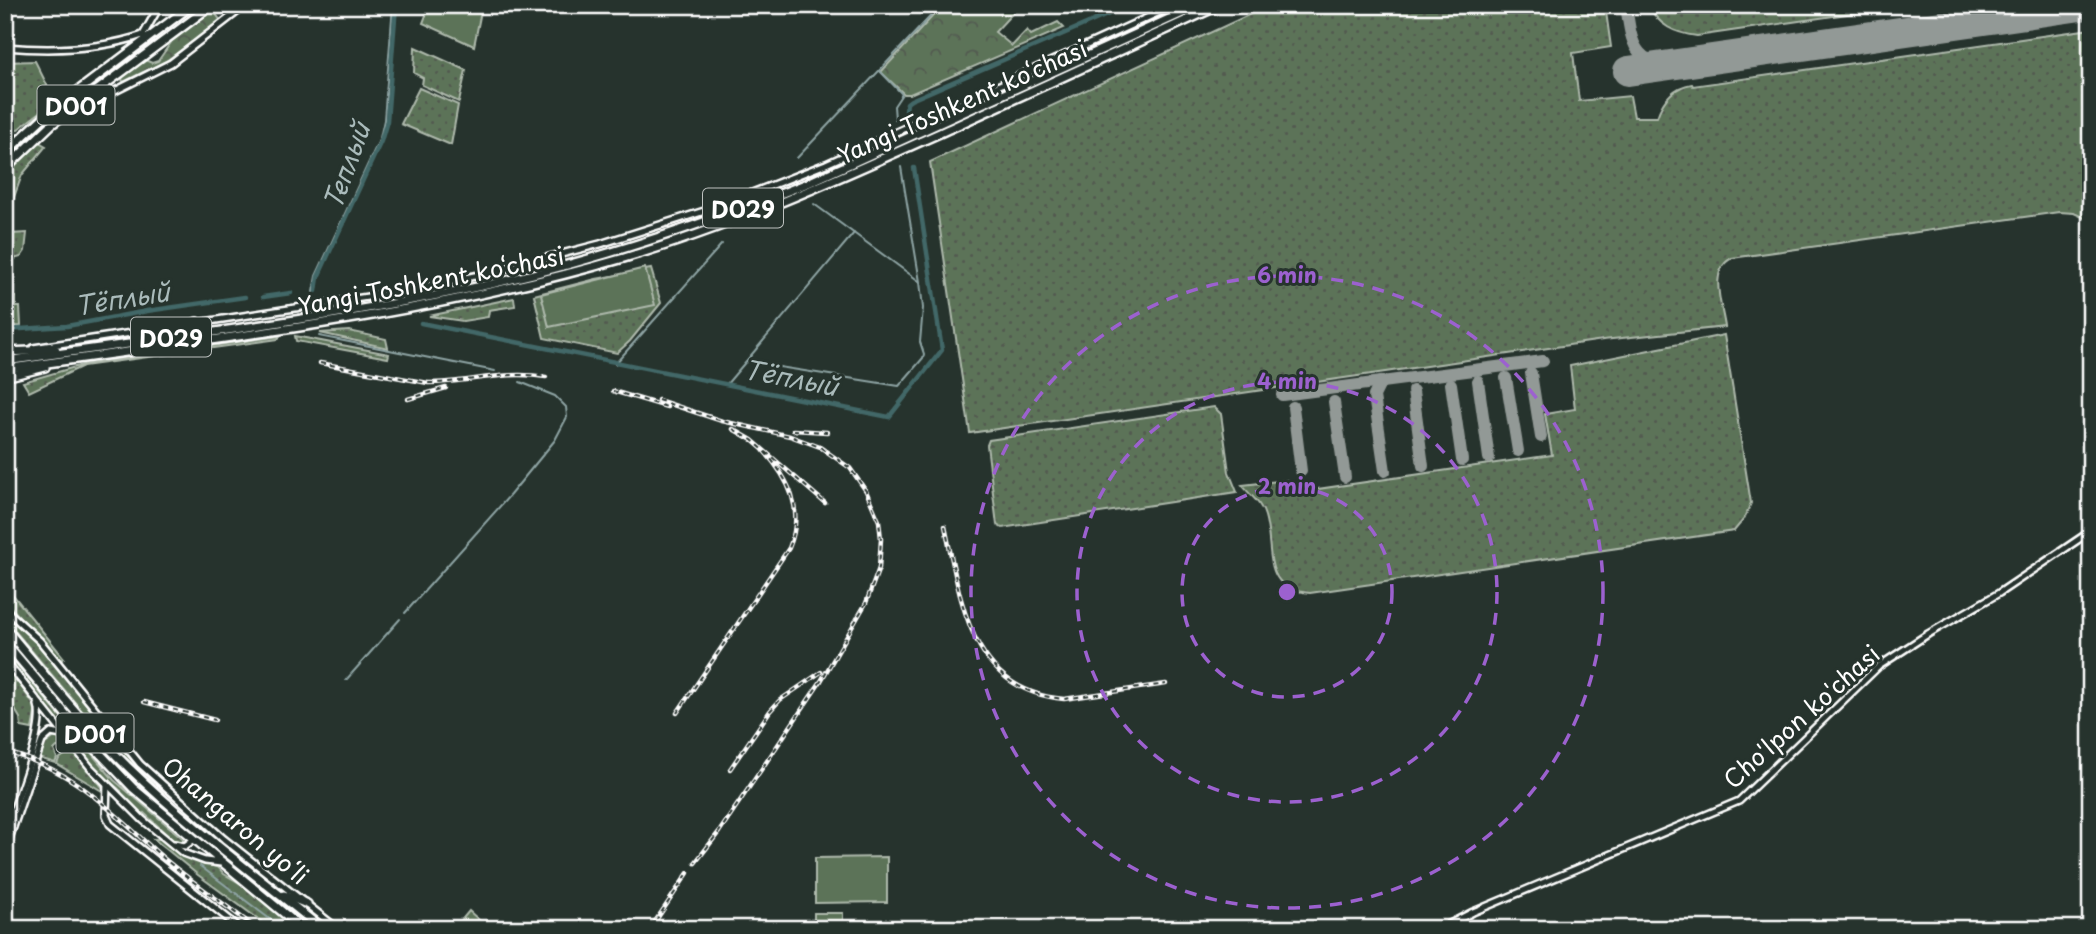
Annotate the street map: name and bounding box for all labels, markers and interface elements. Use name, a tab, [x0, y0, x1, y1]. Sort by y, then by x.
street label: Yangi Toshkent ko‘chasi	[831, 30, 1093, 172]
road number: D001	[38, 86, 114, 124]
water label: Теплый	[312, 114, 380, 213]
road number: D029	[703, 188, 783, 228]
street label: Yangi Toshkent ko‘chasi	[295, 237, 567, 323]
text: 6 min	[1257, 258, 1317, 290]
water label: Тёплый	[72, 271, 175, 325]
road number: D029	[131, 318, 211, 356]
water label: Тёплый	[740, 349, 844, 406]
text: 4 min	[1257, 364, 1317, 396]
text: 2 min	[1258, 469, 1316, 501]
centre of rings	[1275, 580, 1299, 604]
street label: Cho'lpon ko'chasi	[1715, 636, 1887, 796]
road number: D001	[56, 713, 134, 752]
street label: Ohangaron yoʻli	[155, 748, 317, 892]

